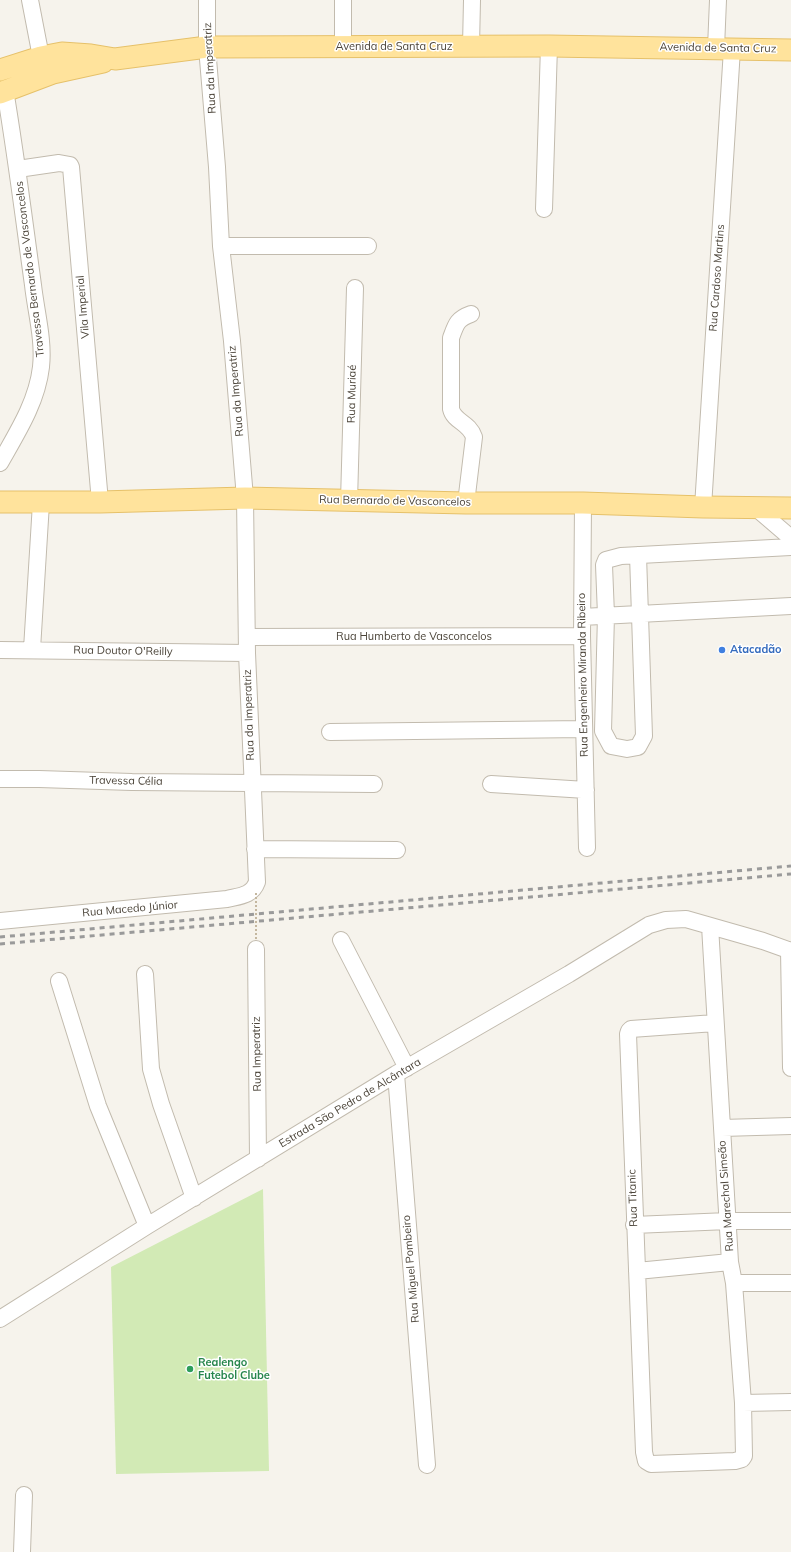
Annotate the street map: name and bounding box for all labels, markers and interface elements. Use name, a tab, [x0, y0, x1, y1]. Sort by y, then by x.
street label: Rua da Imperatriz	[201, 22, 219, 114]
street label: Avenida de Santa Cruz	[336, 40, 452, 54]
street label: Avenida de Santa Cruz	[659, 40, 777, 56]
street label: Travessa Bernardo de Vasconcelos	[13, 180, 47, 358]
street label: Rua Cardoso Martins	[707, 224, 727, 332]
street label: Vila Imperial	[74, 275, 92, 339]
street label: Rua da Imperatriz	[225, 345, 247, 437]
street label: Rua Muriaé	[345, 365, 359, 423]
street label: Rua Bernardo de Vasconcelos	[319, 493, 471, 509]
street label: Rua Engenheiro Miranda Ribeiro	[575, 593, 591, 757]
street label: Rua Humberto de Vasconcelos	[336, 630, 492, 644]
place label: Atacadão	[730, 643, 782, 657]
street label: Rua Doutor O'Reilly	[73, 644, 173, 658]
marker: Atacadão	[717, 645, 727, 655]
street label: Rua da Imperatriz	[241, 669, 257, 761]
street label: Travessa Célia	[89, 774, 163, 788]
street label: Rua Macedo Júnior	[82, 898, 178, 920]
street label: Rua Imperatriz	[250, 1016, 264, 1092]
street label: Estrada São Pedro de Alcântara	[277, 1055, 423, 1151]
street label: Rua Marechal Simeão	[716, 1140, 736, 1252]
street label: Rua Titanic	[625, 1169, 641, 1227]
street label: Rua Miguel Pombeiro	[400, 1215, 422, 1323]
place label: Realengo Futebol Clube	[198, 1356, 270, 1382]
marker: Realengo Futebol Clube	[185, 1364, 195, 1374]

